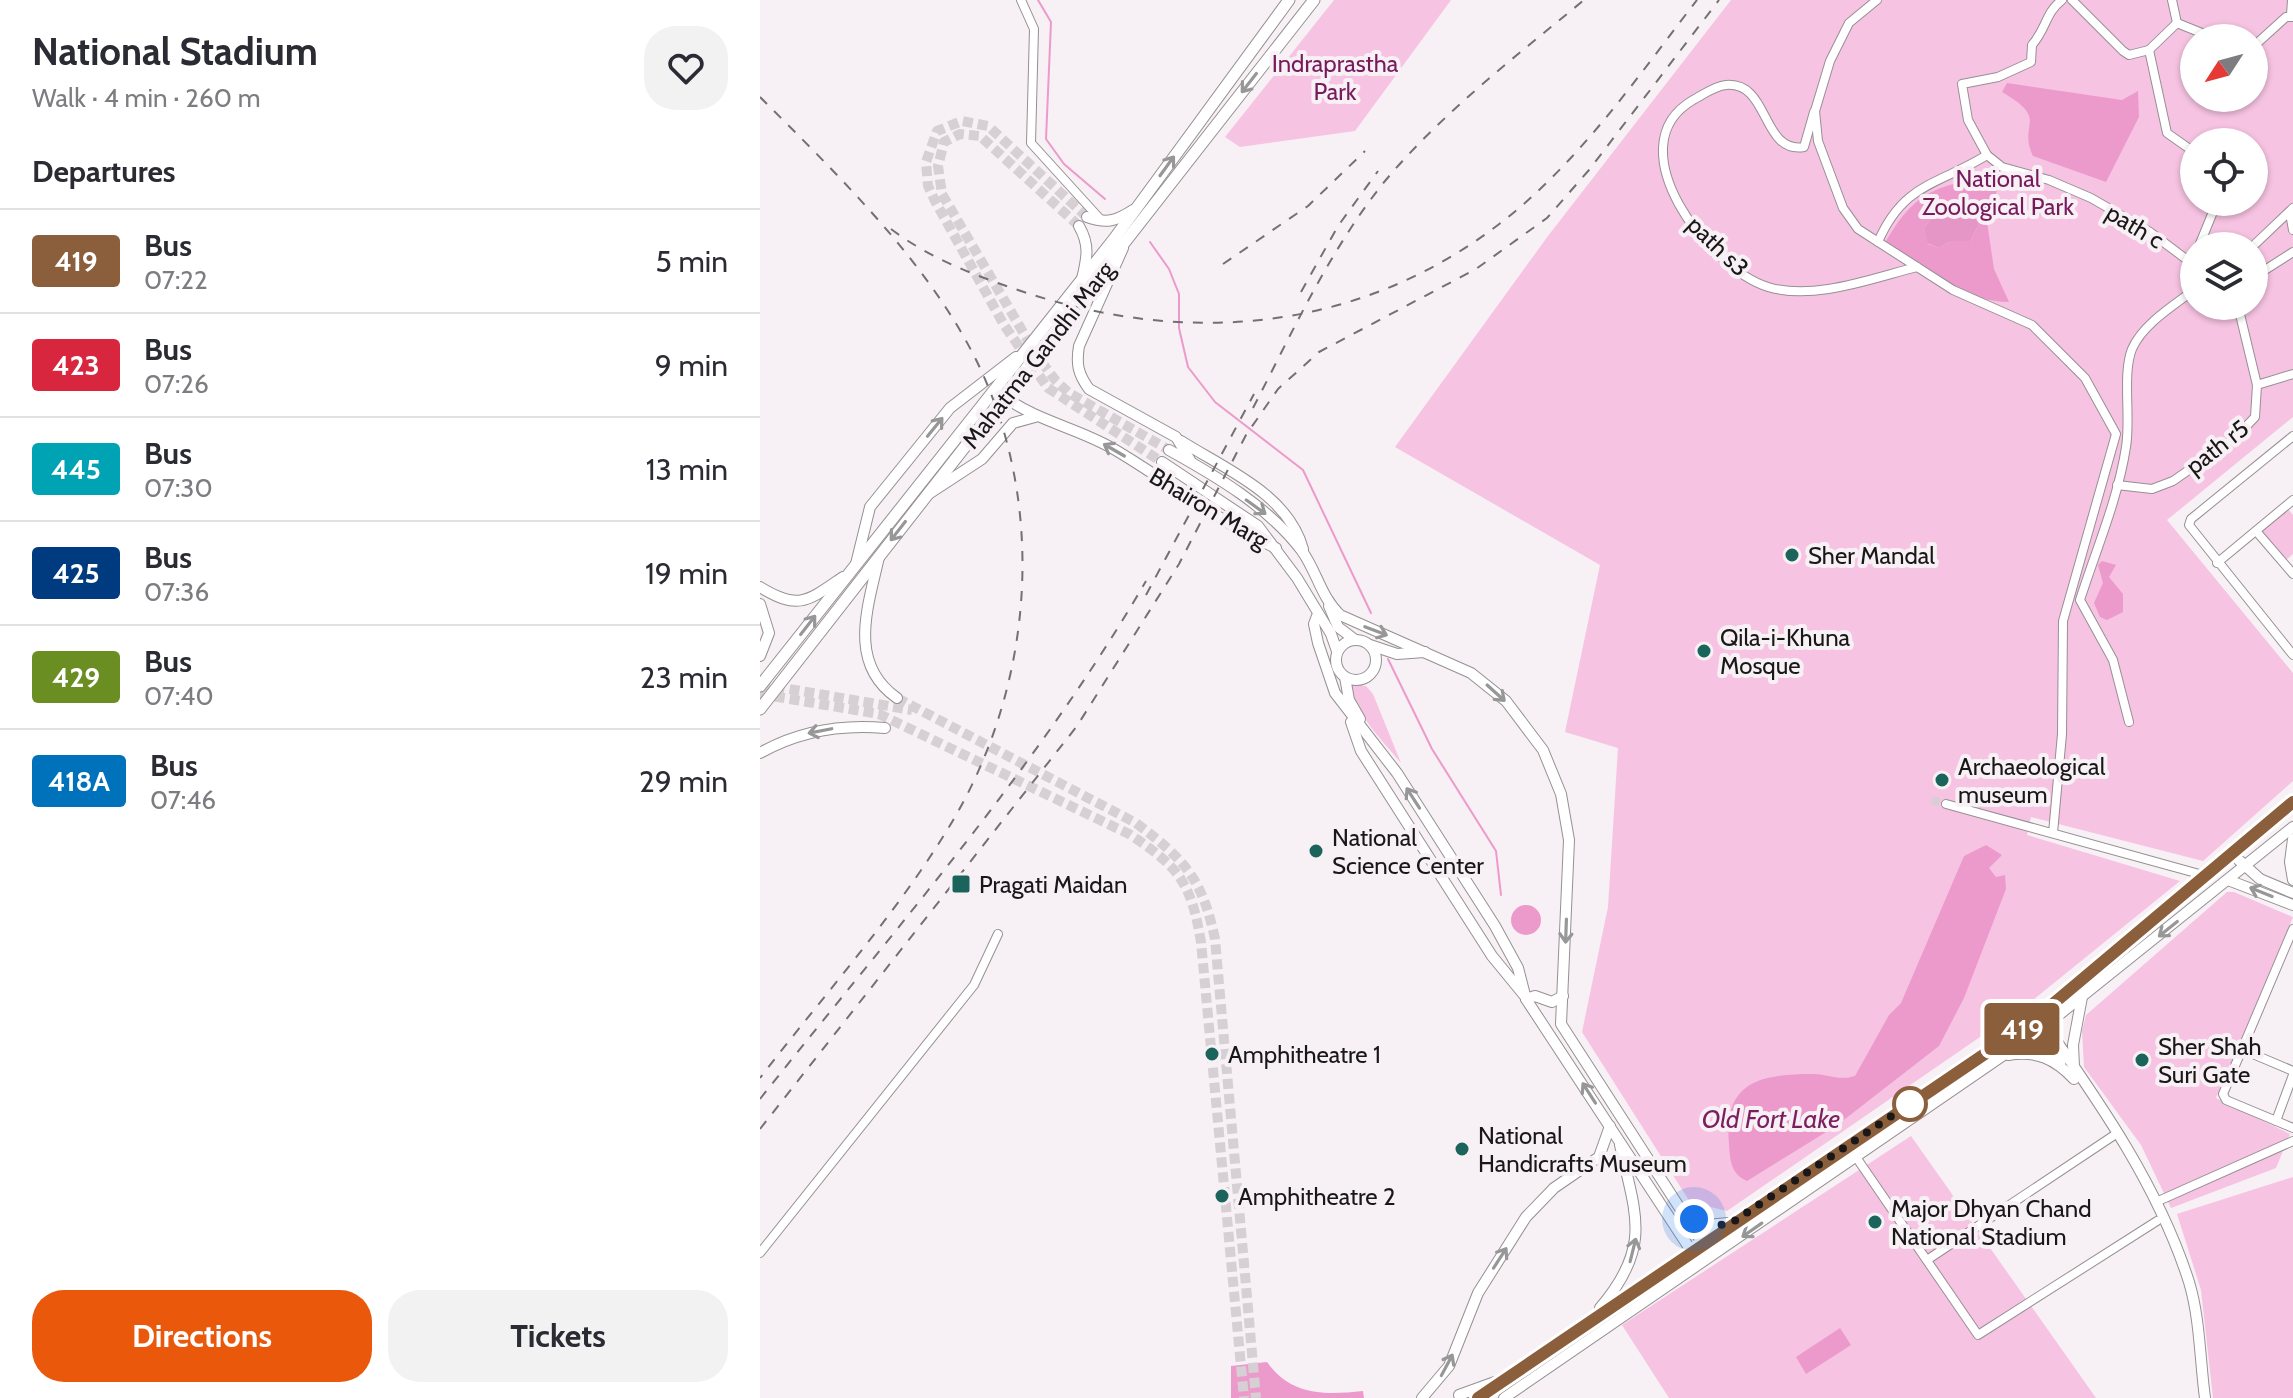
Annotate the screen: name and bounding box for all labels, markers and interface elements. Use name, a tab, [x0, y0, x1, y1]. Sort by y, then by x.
north arrow	[2180, 24, 2268, 112]
map controls	[2180, 24, 2268, 320]
button: heart	[644, 26, 728, 110]
text: National Stadium	[32, 28, 318, 75]
park label: Indraprastha Park	[1272, 49, 1399, 106]
one-way arrow	[1240, 72, 1257, 93]
text: Walk · 4 min · 260 m	[32, 82, 261, 114]
button: locate	[2180, 128, 2268, 216]
text: Departures	[32, 153, 176, 190]
one-way arrow	[1158, 156, 1175, 177]
park label: National Zoological Park	[1922, 164, 2074, 221]
street label: path c	[2101, 198, 2169, 254]
street label: path s3	[1681, 210, 1755, 282]
text: Bus	[144, 227, 192, 264]
button: layers	[2180, 232, 2268, 320]
text: 5 min	[656, 243, 728, 280]
text: 419	[54, 244, 98, 278]
street label: Mahatma Gandhi Marg	[956, 255, 1121, 454]
text: 07:22	[144, 264, 208, 296]
text: Bus	[144, 331, 192, 368]
text: 9 min	[655, 347, 728, 384]
text: 423	[52, 348, 100, 382]
text: 07:26	[144, 368, 209, 400]
street label: path r5	[2180, 413, 2254, 481]
one-way arrow	[926, 417, 944, 438]
text: Bus	[144, 435, 192, 472]
one-way arrow	[1103, 442, 1126, 458]
text: 13 min	[646, 451, 728, 488]
text: 445	[51, 452, 101, 486]
street label: Bhairon Marg	[1144, 461, 1275, 555]
text: 07:30	[144, 472, 213, 504]
one-way arrow	[1245, 499, 1267, 515]
one-way arrow	[890, 519, 907, 541]
text: Bus	[144, 539, 192, 576]
place label: Sher Mandal	[1808, 541, 1935, 570]
marker: Sher Mandal	[1783, 546, 1801, 564]
text: 19 min	[645, 555, 728, 592]
text: 425	[52, 556, 100, 590]
text: 07:36	[144, 576, 209, 608]
one-way arrow	[799, 615, 817, 636]
place label: Qila-i-Khuna Mosque	[1720, 623, 1851, 680]
one-way arrow	[1363, 625, 1387, 639]
marker: Qila-i-Khuna Mosque	[1695, 642, 1713, 660]
text: Bus	[144, 643, 192, 680]
text: 23 min	[640, 659, 728, 696]
text: 429	[52, 660, 100, 694]
text: 07:40	[144, 680, 214, 712]
one-way arrow	[1486, 683, 1506, 701]
one-way arrow	[808, 724, 834, 739]
text: Bus	[150, 747, 198, 784]
place label: Archaeological museum	[1958, 752, 2106, 809]
text: 29 min	[639, 763, 728, 800]
text: 418A	[48, 764, 110, 798]
marker: Archaeological museum	[1933, 771, 1951, 789]
text: 07:46	[150, 784, 216, 816]
one-way arrow	[1405, 788, 1422, 810]
place label: National Science Center	[1332, 823, 1484, 880]
marker: National Science Center	[1307, 842, 1325, 860]
place label: Pragati Maidan	[979, 870, 1128, 899]
marker: Pragati Maidan	[950, 873, 972, 895]
one-way arrow	[2249, 884, 2274, 899]
one-way arrow	[1558, 917, 1573, 944]
one-way arrow	[2157, 919, 2178, 937]
line badge: 419	[1976, 1003, 2068, 1055]
text: 419	[2000, 1012, 2044, 1046]
place label: Sher Shah Suri Gate	[2158, 1032, 2262, 1089]
place label: Amphitheatre 1	[1228, 1040, 1381, 1069]
marker: Amphitheatre 1	[1203, 1045, 1221, 1063]
marker: Sher Shah Suri Gate	[2133, 1051, 2151, 1069]
one-way arrow	[1580, 1082, 1597, 1104]
unlabelled marker	[1893, 1087, 1927, 1121]
water label: Old Fort Lake	[1702, 1103, 1840, 1135]
place label: National Handicrafts Museum	[1478, 1121, 1687, 1178]
marker: National Handicrafts Museum	[1453, 1140, 1471, 1158]
place label: Amphitheatre 2	[1238, 1182, 1396, 1211]
marker: Amphitheatre 2	[1213, 1187, 1231, 1205]
place label: Major Dhyan Chand National Stadium	[1891, 1194, 2091, 1251]
your location	[1674, 1199, 1714, 1239]
marker: Major Dhyan Chand National Stadium	[1866, 1213, 1884, 1231]
one-way arrow	[1741, 1222, 1763, 1238]
one-way arrow	[1627, 1238, 1642, 1264]
one-way arrow	[1491, 1247, 1508, 1269]
button: Directions	[32, 1290, 372, 1382]
button: Tickets	[388, 1290, 728, 1382]
one-way arrow	[1440, 1354, 1456, 1377]

